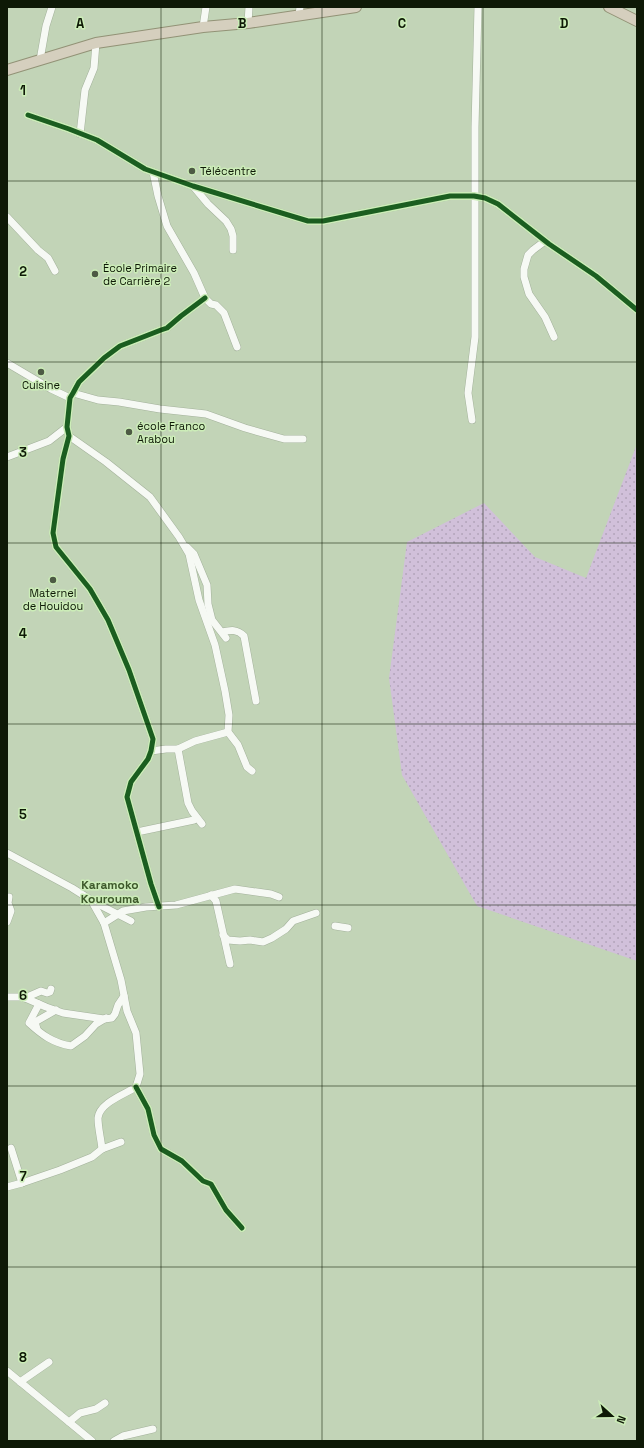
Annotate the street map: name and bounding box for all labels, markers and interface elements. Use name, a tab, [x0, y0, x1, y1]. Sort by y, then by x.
text: A	[76, 15, 85, 32]
text: B	[238, 15, 247, 32]
text: C	[398, 15, 406, 32]
text: D	[560, 15, 569, 32]
text: 1	[20, 82, 26, 99]
place label: Télécentre	[200, 164, 256, 178]
marker: Télécentre	[187, 166, 197, 176]
place label: École Primaire de Carrière 2	[103, 261, 177, 288]
text: 2	[19, 263, 27, 280]
marker: École Primaire de Carrière 2	[90, 269, 100, 279]
marker: Cuisine	[36, 367, 46, 377]
place label: Cuisine	[22, 378, 60, 392]
place label: école Franco Arabou	[137, 419, 205, 446]
marker: école Franco Arabou	[124, 427, 134, 437]
text: 3	[19, 444, 27, 461]
marker: Maternel de Houidou	[48, 575, 58, 585]
place label: Maternel de Houidou	[23, 586, 83, 613]
text: 4	[19, 625, 27, 642]
text: 5	[19, 806, 27, 823]
district label: Karamoko Kourouma	[81, 877, 139, 907]
text: 6	[19, 987, 27, 1004]
text: 7	[19, 1168, 27, 1185]
text: 8	[19, 1349, 27, 1366]
north arrow	[592, 1396, 632, 1436]
text: N	[613, 1414, 629, 1426]

